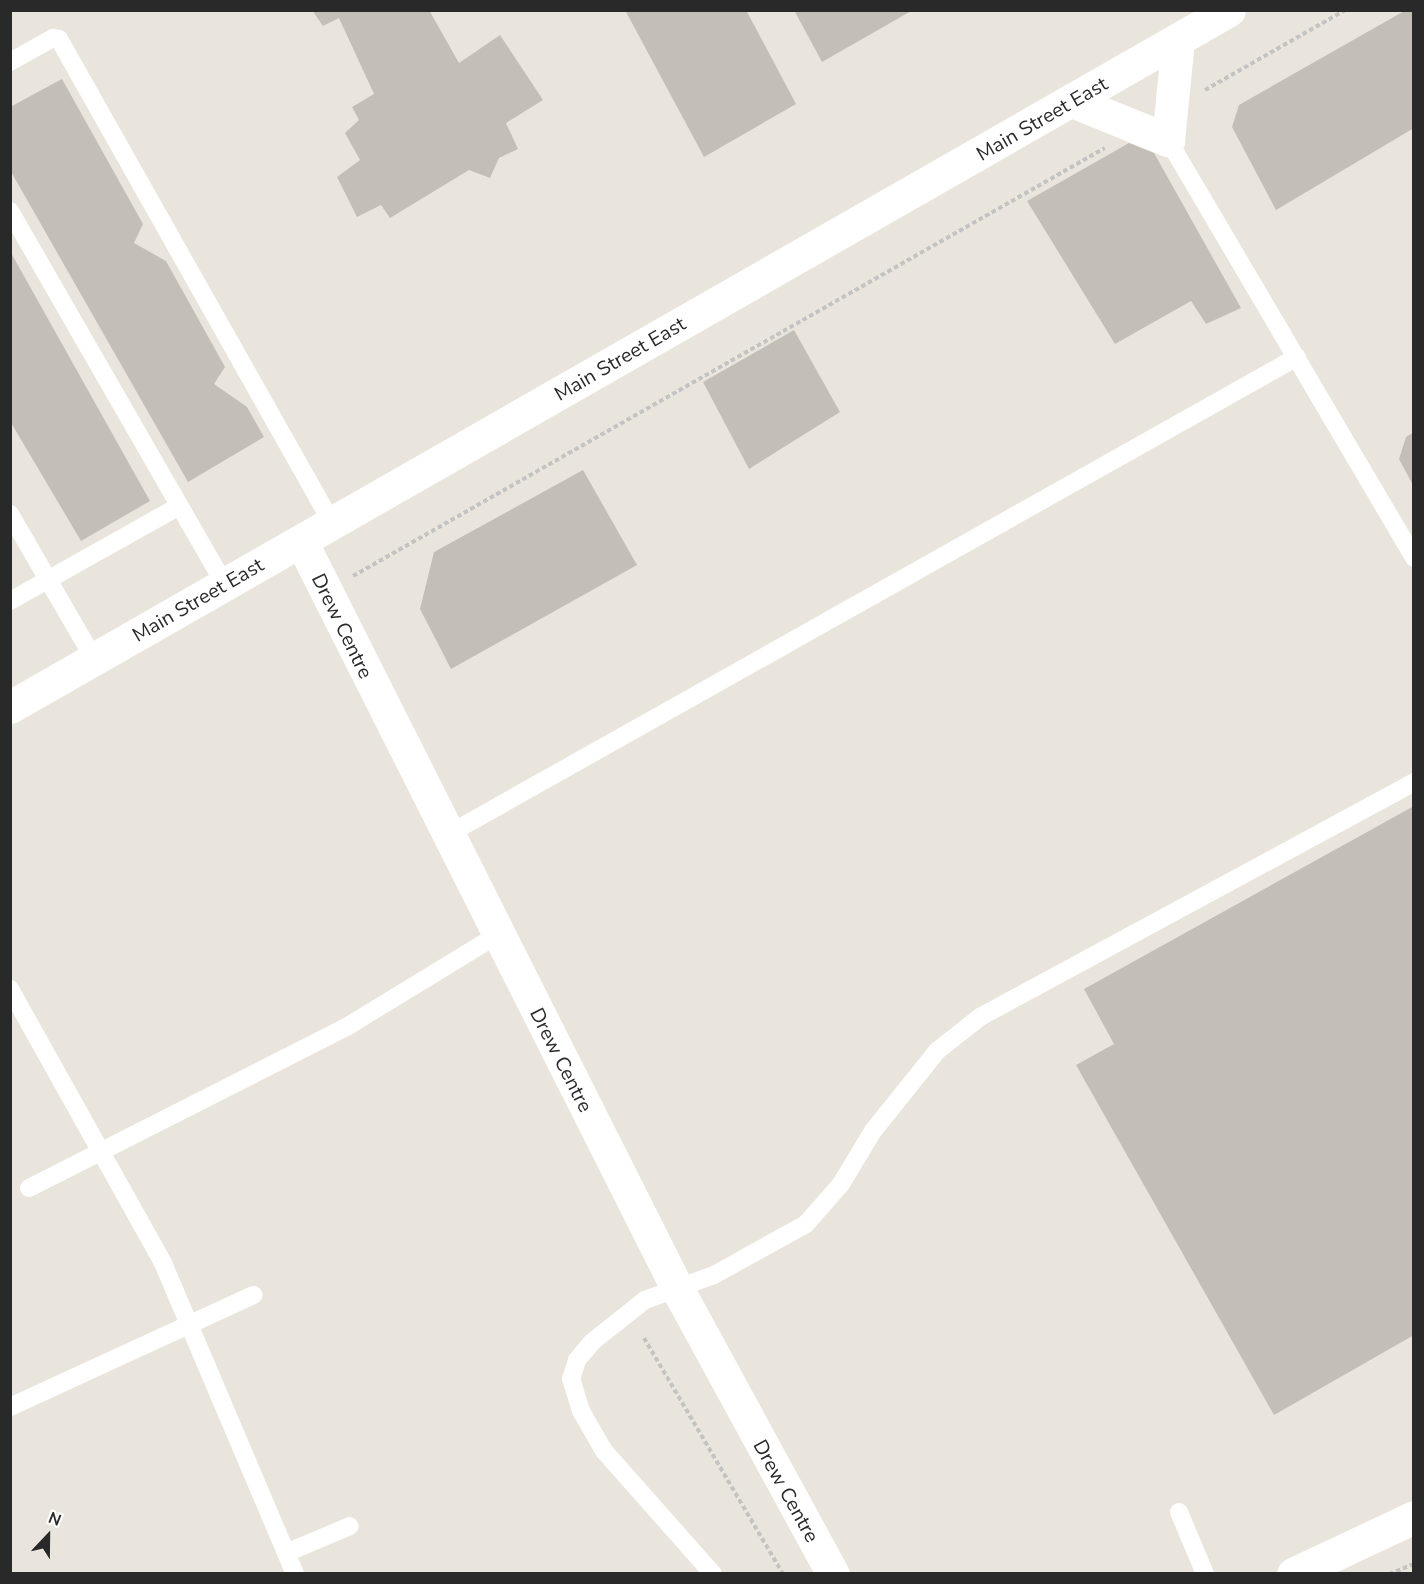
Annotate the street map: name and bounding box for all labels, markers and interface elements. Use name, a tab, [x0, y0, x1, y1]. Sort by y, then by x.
street label: Main Street East	[972, 72, 1112, 166]
street label: Main Street East	[550, 312, 690, 406]
street label: Main Street East	[128, 553, 268, 647]
street label: Drew Centre	[306, 570, 378, 682]
street label: Drew Centre	[524, 1004, 598, 1116]
street label: Drew Centre	[748, 1435, 824, 1547]
north arrow	[18, 1506, 78, 1566]
text: N	[45, 1507, 64, 1532]

